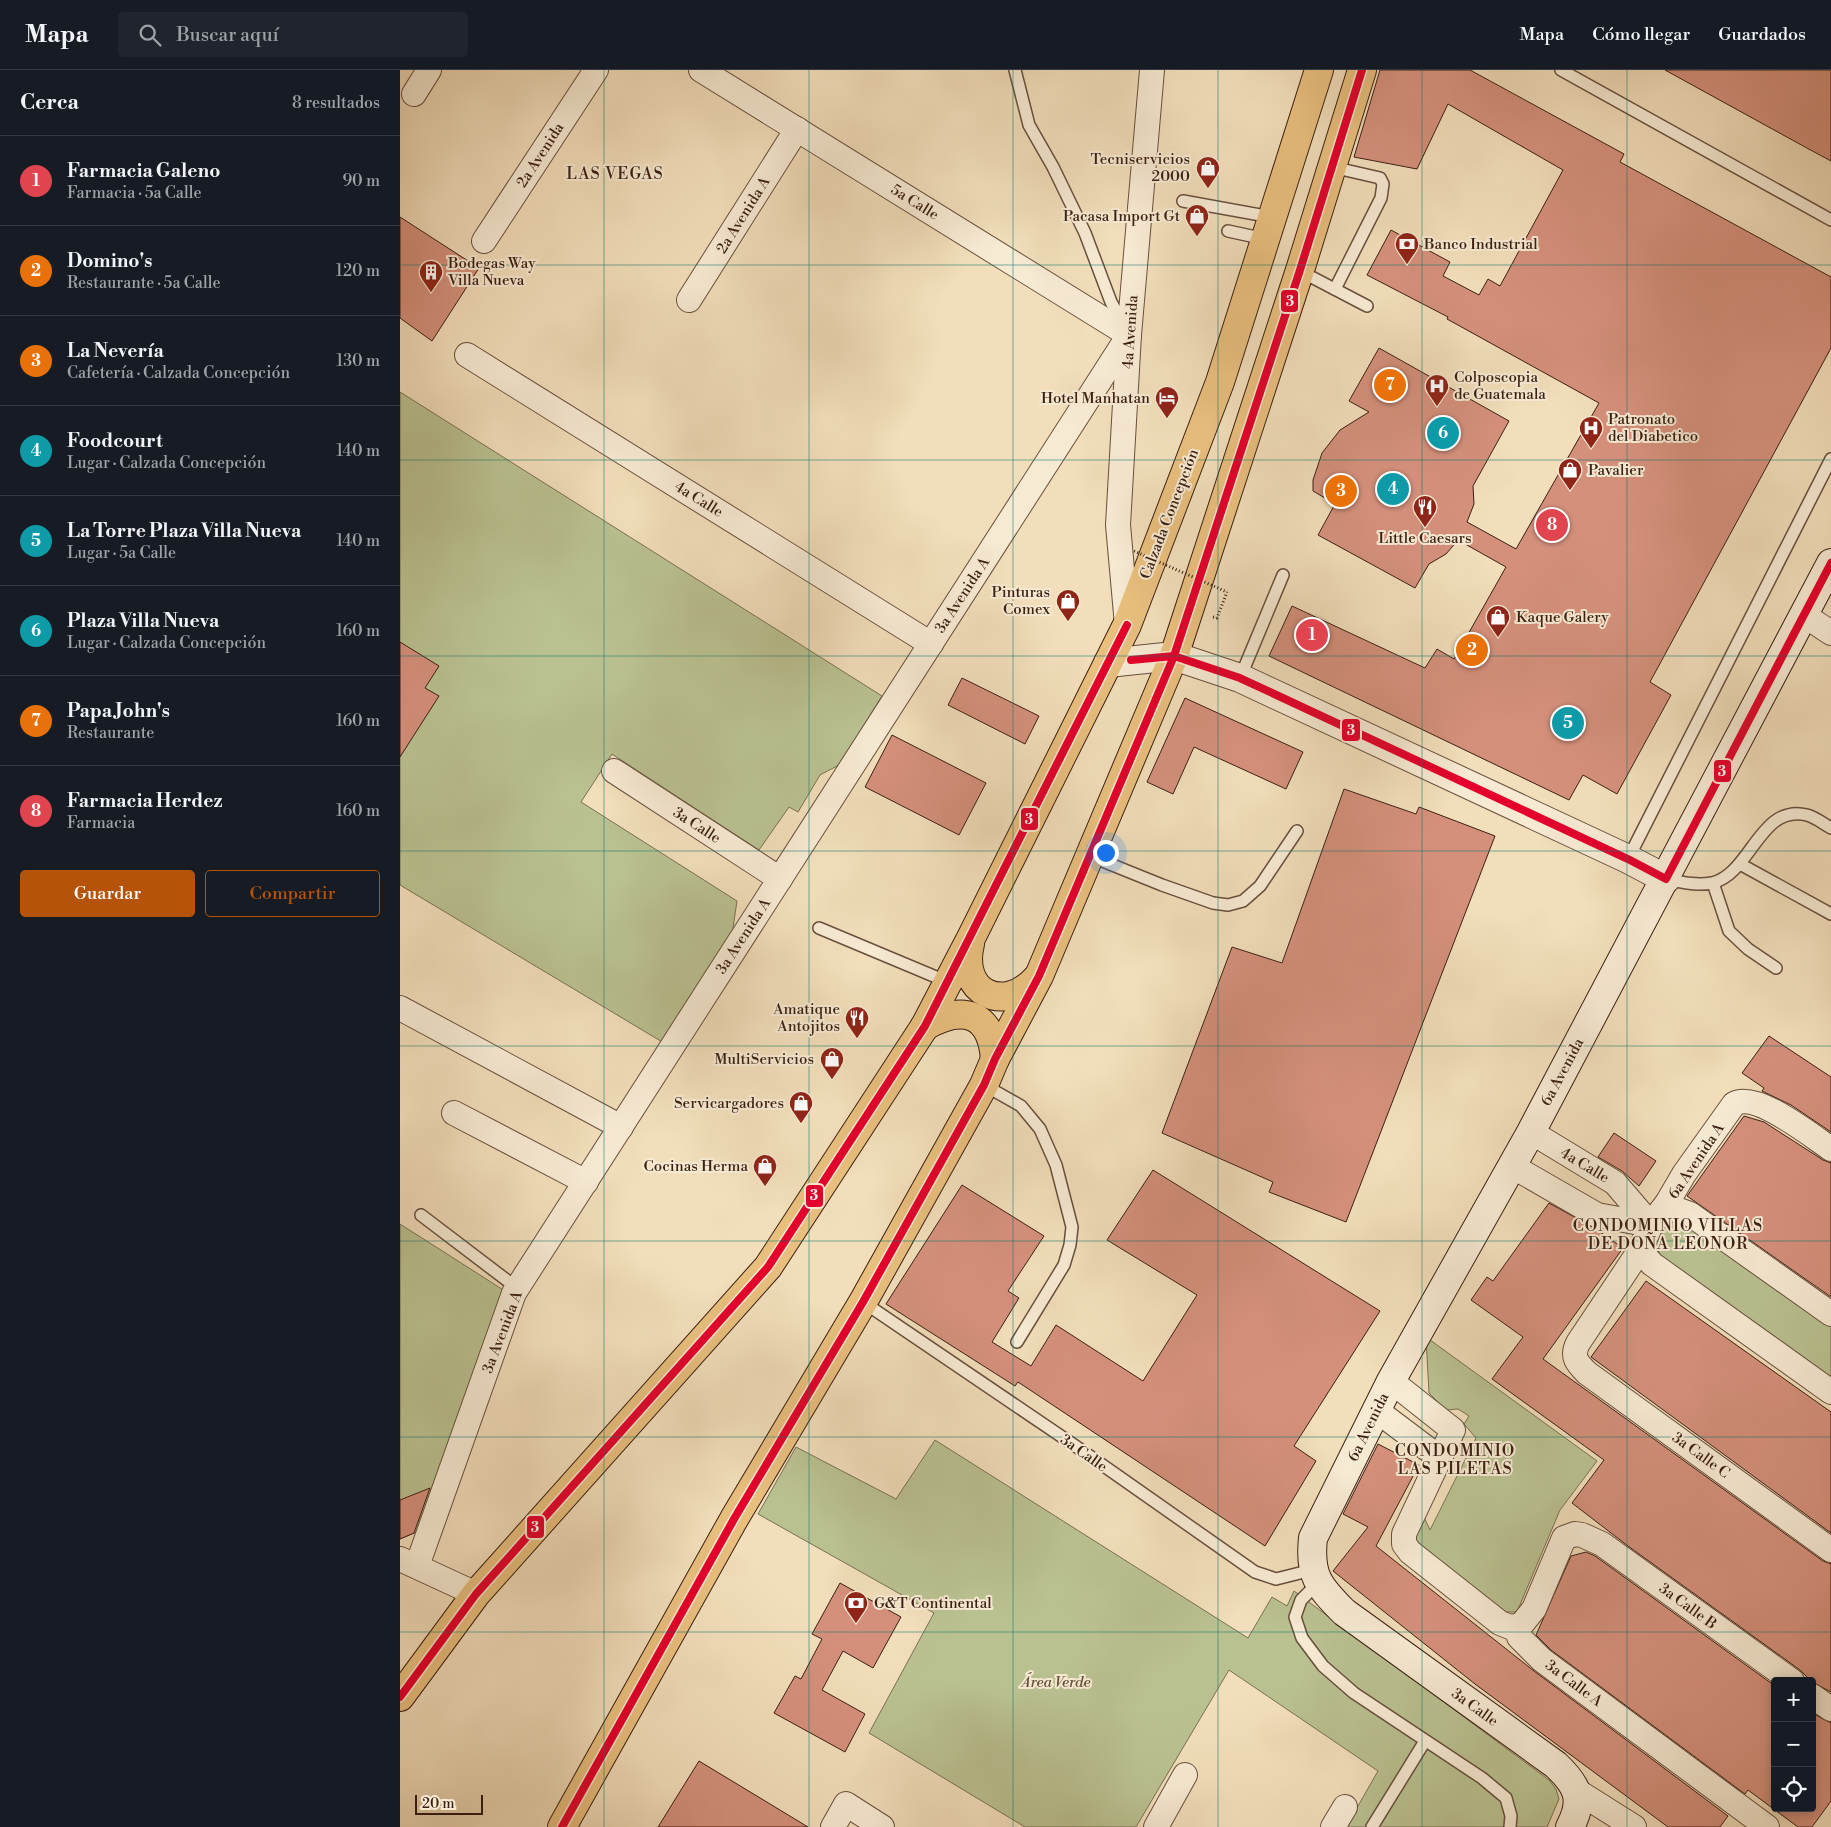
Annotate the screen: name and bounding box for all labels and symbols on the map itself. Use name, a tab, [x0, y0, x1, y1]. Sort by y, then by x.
street label: 2a Avenida	[512, 119, 569, 191]
place label: Tecniservicios 2000	[1091, 150, 1190, 186]
shop icon: Tecniservicios 2000	[1195, 155, 1221, 189]
district label: LAS VEGAS	[566, 164, 664, 184]
street label: 2a Avenida A	[712, 173, 775, 257]
street label: 5a Calle	[887, 180, 942, 225]
shop icon: Pacasa Import Gt	[1184, 203, 1210, 237]
place label: Pacasa Import Gt	[1063, 207, 1181, 226]
bank icon: Banco Industrial	[1394, 231, 1420, 265]
place label: Banco Industrial	[1423, 235, 1538, 254]
place label: Bodegas Way Villa Nueva	[447, 254, 536, 290]
building icon: Bodegas Way Villa Nueva	[418, 259, 444, 293]
line badge: 3	[1280, 289, 1299, 313]
text: 3	[1286, 293, 1294, 311]
street label: 4a Avenida	[1118, 294, 1143, 370]
pin: 7	[1374, 366, 1406, 404]
place label: Colposcopia de Guatemala	[1454, 368, 1546, 404]
hospital icon: Colposcopia de Guatemala	[1424, 373, 1450, 407]
hotel icon: Hotel Manhatan	[1154, 385, 1180, 419]
place label: Hotel Manhatan	[1041, 389, 1150, 408]
place label: Patronato del Diabetico	[1608, 410, 1698, 446]
pin: 6	[1427, 414, 1459, 452]
hospital icon: Patronato del Diabetico	[1578, 415, 1604, 449]
street label: Calzada Concepción	[1136, 446, 1203, 582]
shop icon: Pavalier	[1557, 457, 1583, 491]
place label: Pavalier	[1588, 461, 1644, 480]
pin: 4	[1377, 470, 1409, 508]
pin: 3	[1325, 472, 1357, 510]
street label: 4a Calle	[671, 477, 727, 522]
restaurant icon: Little Caesars	[1412, 494, 1438, 528]
pin: 8	[1536, 506, 1568, 544]
place label: Little Caesars	[1378, 529, 1472, 548]
street label: 3a Avenida A	[931, 553, 994, 637]
place label: Pinturas Comex	[991, 583, 1050, 619]
shop icon: Pinturas Comex	[1055, 588, 1081, 622]
shop icon: Kaque Galery	[1485, 604, 1511, 638]
place label: Kaque Galery	[1516, 608, 1609, 627]
pin: 1	[1296, 616, 1328, 654]
pin: 2	[1456, 631, 1488, 669]
pin: 5	[1552, 704, 1584, 742]
line badge: 3	[1341, 718, 1361, 742]
text: 3	[1347, 722, 1355, 740]
line badge: 3	[1713, 759, 1732, 783]
text: 3	[1718, 763, 1726, 781]
street label: 3a Calle	[669, 803, 724, 848]
line badge: 3	[1020, 807, 1039, 831]
text: 3	[1025, 811, 1033, 829]
your location	[1093, 840, 1119, 866]
street label: 3a Avenida A	[712, 894, 775, 978]
place label: Amatique Antojitos	[772, 1000, 840, 1036]
restaurant icon: Amatique Antojitos	[844, 1005, 870, 1039]
street label: 6a Avenida	[1537, 1035, 1588, 1109]
shop icon: MultiServicios	[819, 1046, 845, 1080]
place label: MultiServicios	[714, 1050, 814, 1069]
shop icon: Servicargadores	[788, 1090, 814, 1124]
place label: Servicargadores	[674, 1094, 784, 1113]
street label: 6a Avenida A	[1664, 1119, 1729, 1203]
street label: 4a Calle	[1557, 1143, 1613, 1187]
shop icon: Cocinas Herma	[752, 1153, 778, 1187]
place label: Cocinas Herma	[643, 1157, 748, 1176]
line badge: 3	[805, 1184, 824, 1208]
text: 3	[810, 1187, 818, 1205]
district label: CONDOMINIO VILLAS DE DOÑA LEONOR	[1573, 1216, 1763, 1254]
street label: 3a Avenida A	[478, 1288, 527, 1376]
street label: 6a Avenida	[1344, 1389, 1393, 1465]
street label: 3a Calle C	[1668, 1428, 1733, 1483]
street label: 3a Calle	[1056, 1430, 1111, 1476]
district label: CONDOMINIO LAS PILETAS	[1395, 1441, 1515, 1479]
line badge: 3	[526, 1515, 545, 1539]
text: 3	[531, 1519, 539, 1537]
street label: 3a Calle B	[1655, 1579, 1720, 1634]
bank icon: G&T Continental	[843, 1590, 869, 1624]
place label: G&T Continental	[874, 1594, 992, 1613]
street label: 3a Calle A	[1541, 1656, 1607, 1711]
park label: Área Verde	[1020, 1672, 1090, 1692]
street label: 3a Calle	[1448, 1684, 1502, 1731]
scale bar	[415, 1792, 482, 1815]

